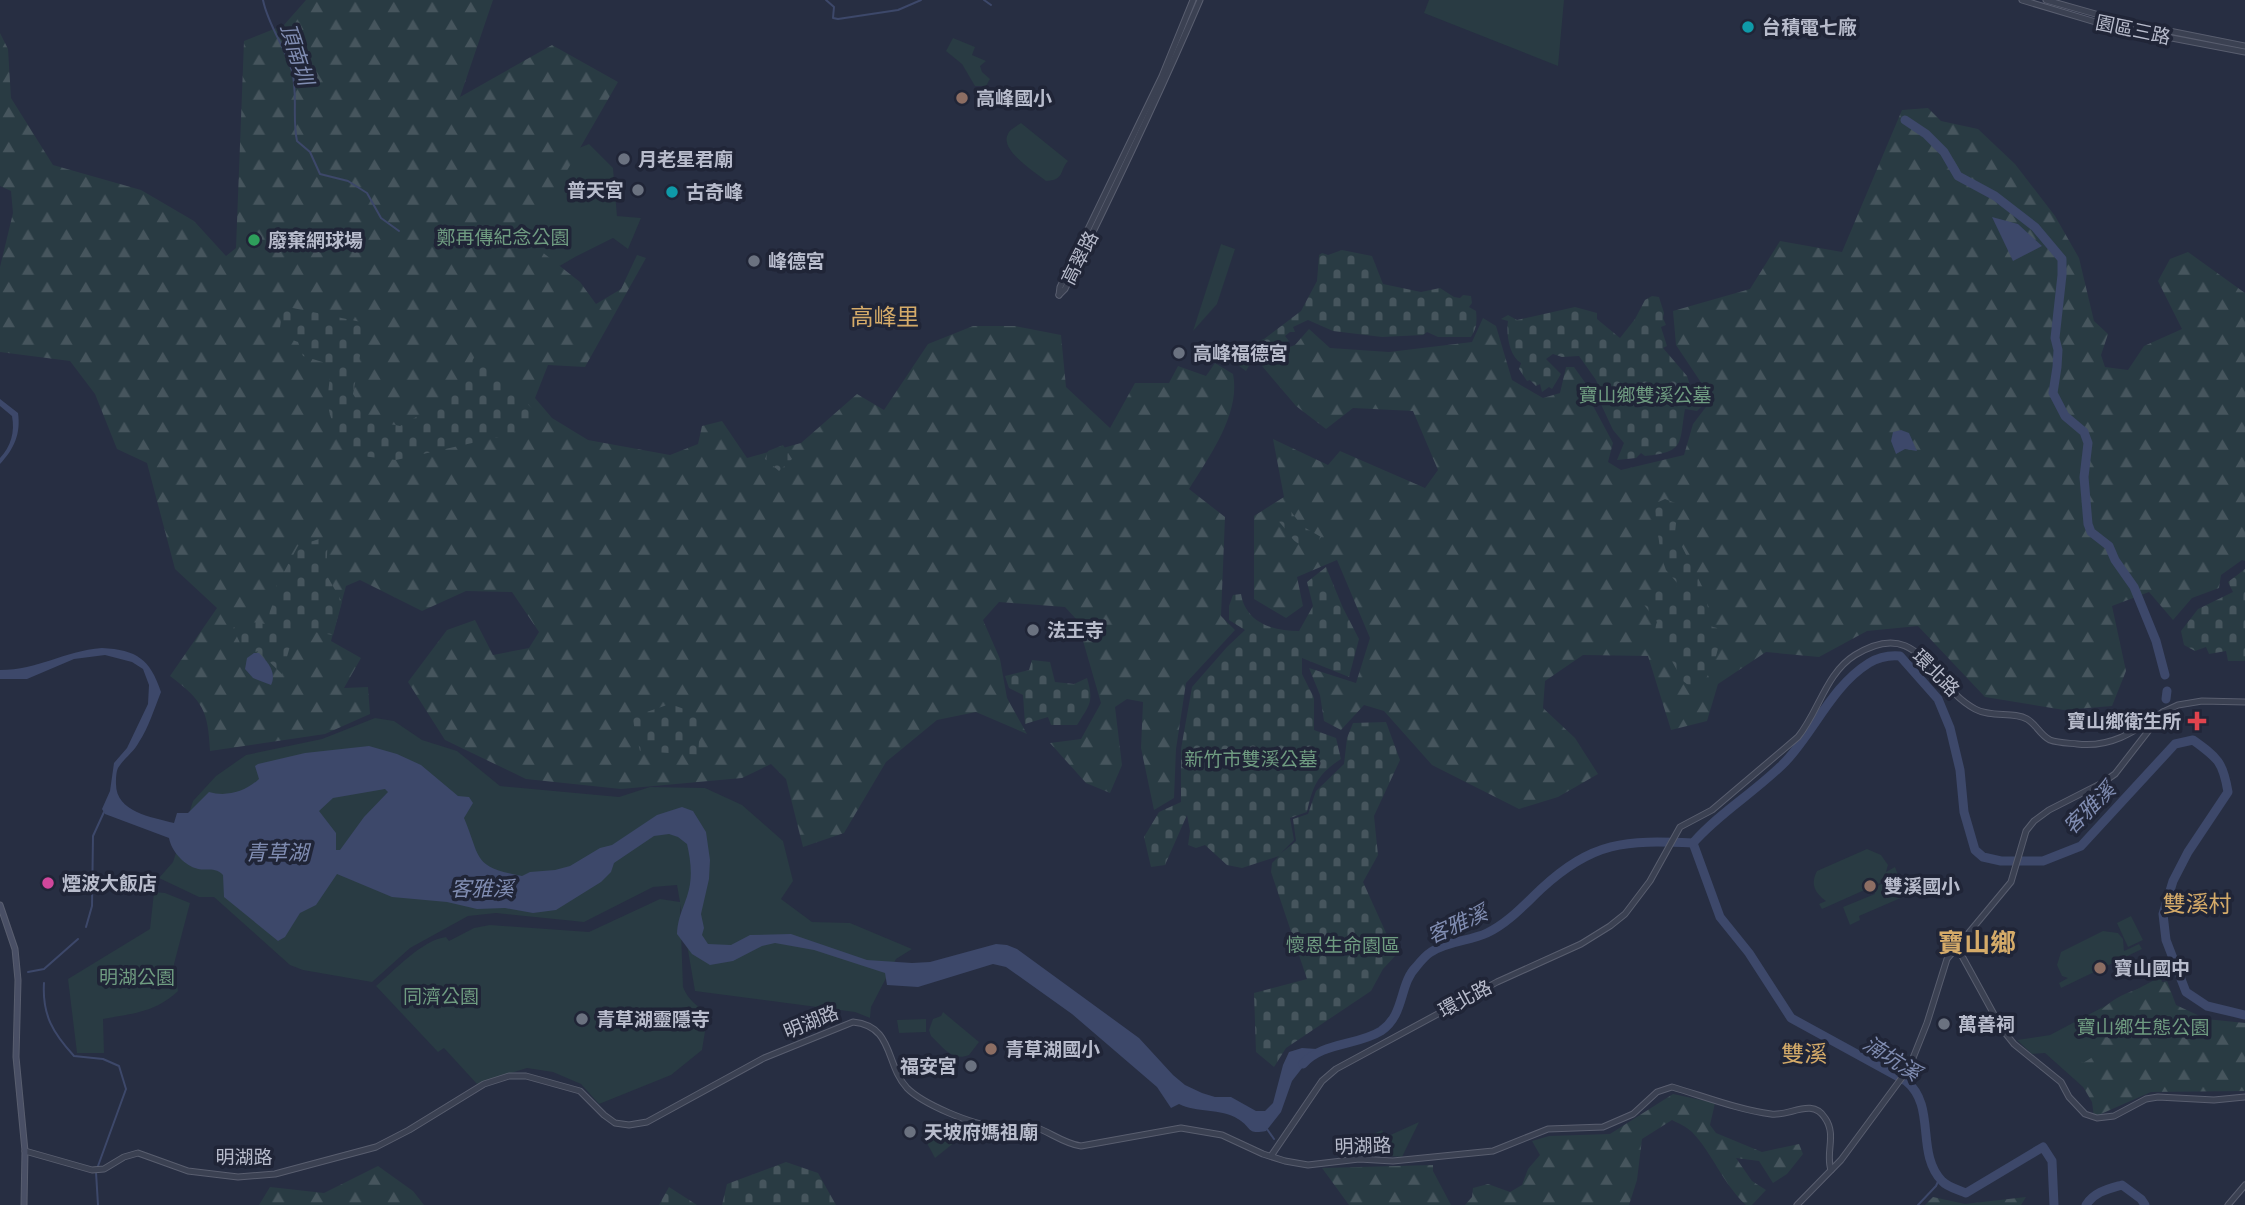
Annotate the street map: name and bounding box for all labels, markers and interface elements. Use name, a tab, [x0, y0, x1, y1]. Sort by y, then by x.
street label: 園區三路	[2093, 11, 2173, 49]
place label: 台積電七廠	[1762, 16, 1857, 39]
marker: 台積電七廠	[1740, 19, 1756, 35]
water label: 頂南圳	[275, 20, 320, 91]
place label: 高峰國小	[976, 87, 1052, 110]
marker: 高峰國小	[954, 90, 970, 106]
place label: 月老星君廟	[638, 148, 733, 171]
marker: 月老星君廟	[616, 151, 632, 167]
place label: 普天宮	[567, 179, 624, 202]
place label: 古奇峰	[686, 181, 743, 204]
marker: 普天宮	[630, 182, 646, 198]
marker: 古奇峰	[664, 184, 680, 200]
park label: 鄭再傳紀念公園	[436, 226, 570, 249]
street label: 高翠路	[1057, 227, 1103, 289]
place label: 廢棄網球場	[268, 229, 363, 252]
marker: 廢棄網球場	[246, 232, 262, 248]
place label: 峰德宮	[768, 250, 825, 273]
marker: 峰德宮	[746, 253, 762, 269]
district label: 高峰里	[851, 303, 920, 331]
place label: 高峰福德宮	[1193, 342, 1288, 365]
marker: 高峰福德宮	[1171, 345, 1187, 361]
park label: 寶山鄉雙溪公墓	[1578, 384, 1712, 407]
place label: 法王寺	[1047, 619, 1104, 642]
marker: 法王寺	[1025, 622, 1041, 638]
street label: 環北路	[1908, 645, 1964, 701]
place label: 寶山鄉衛生所	[2067, 710, 2181, 733]
marker: 寶山鄉衛生所	[2187, 711, 2207, 731]
park label: 新竹市雙溪公墓	[1184, 748, 1318, 771]
water label: 客雅溪	[2058, 775, 2122, 839]
water label: 青草湖	[246, 840, 311, 865]
place label: 煙波大飯店	[62, 872, 157, 895]
marker: 煙波大飯店	[40, 875, 56, 891]
place label: 雙溪國小	[1884, 875, 1960, 898]
water label: 客雅溪	[451, 876, 516, 901]
marker: 雙溪國小	[1862, 878, 1878, 894]
district label: 雙溪村	[2163, 890, 2232, 918]
water label: 客雅溪	[1423, 899, 1494, 948]
district label: 寶山鄉	[1938, 927, 2016, 959]
park label: 懷恩生命園區	[1286, 934, 1400, 957]
place label: 寶山國中	[2114, 957, 2190, 980]
marker: 寶山國中	[2092, 960, 2108, 976]
park label: 明湖公園	[99, 966, 175, 989]
street label: 環北路	[1434, 975, 1496, 1023]
park label: 同濟公園	[403, 985, 479, 1008]
street label: 明湖路	[780, 1001, 842, 1043]
place label: 青草湖靈隱寺	[596, 1008, 710, 1031]
marker: 青草湖靈隱寺	[574, 1011, 590, 1027]
place label: 萬善祠	[1958, 1013, 2015, 1036]
marker: 萬善祠	[1936, 1016, 1952, 1032]
park label: 寶山鄉生態公園	[2076, 1016, 2210, 1039]
water label: 湳坑溪	[1859, 1030, 1928, 1087]
place label: 青草湖國小	[1005, 1038, 1100, 1061]
district label: 雙溪	[1781, 1040, 1827, 1068]
marker: 青草湖國小	[983, 1041, 999, 1057]
place label: 福安宮	[900, 1055, 957, 1078]
marker: 福安宮	[963, 1058, 979, 1074]
place label: 天坡府媽祖廟	[924, 1121, 1038, 1144]
marker: 天坡府媽祖廟	[902, 1124, 918, 1140]
street label: 明湖路	[1334, 1134, 1392, 1158]
street label: 明湖路	[215, 1146, 273, 1169]

